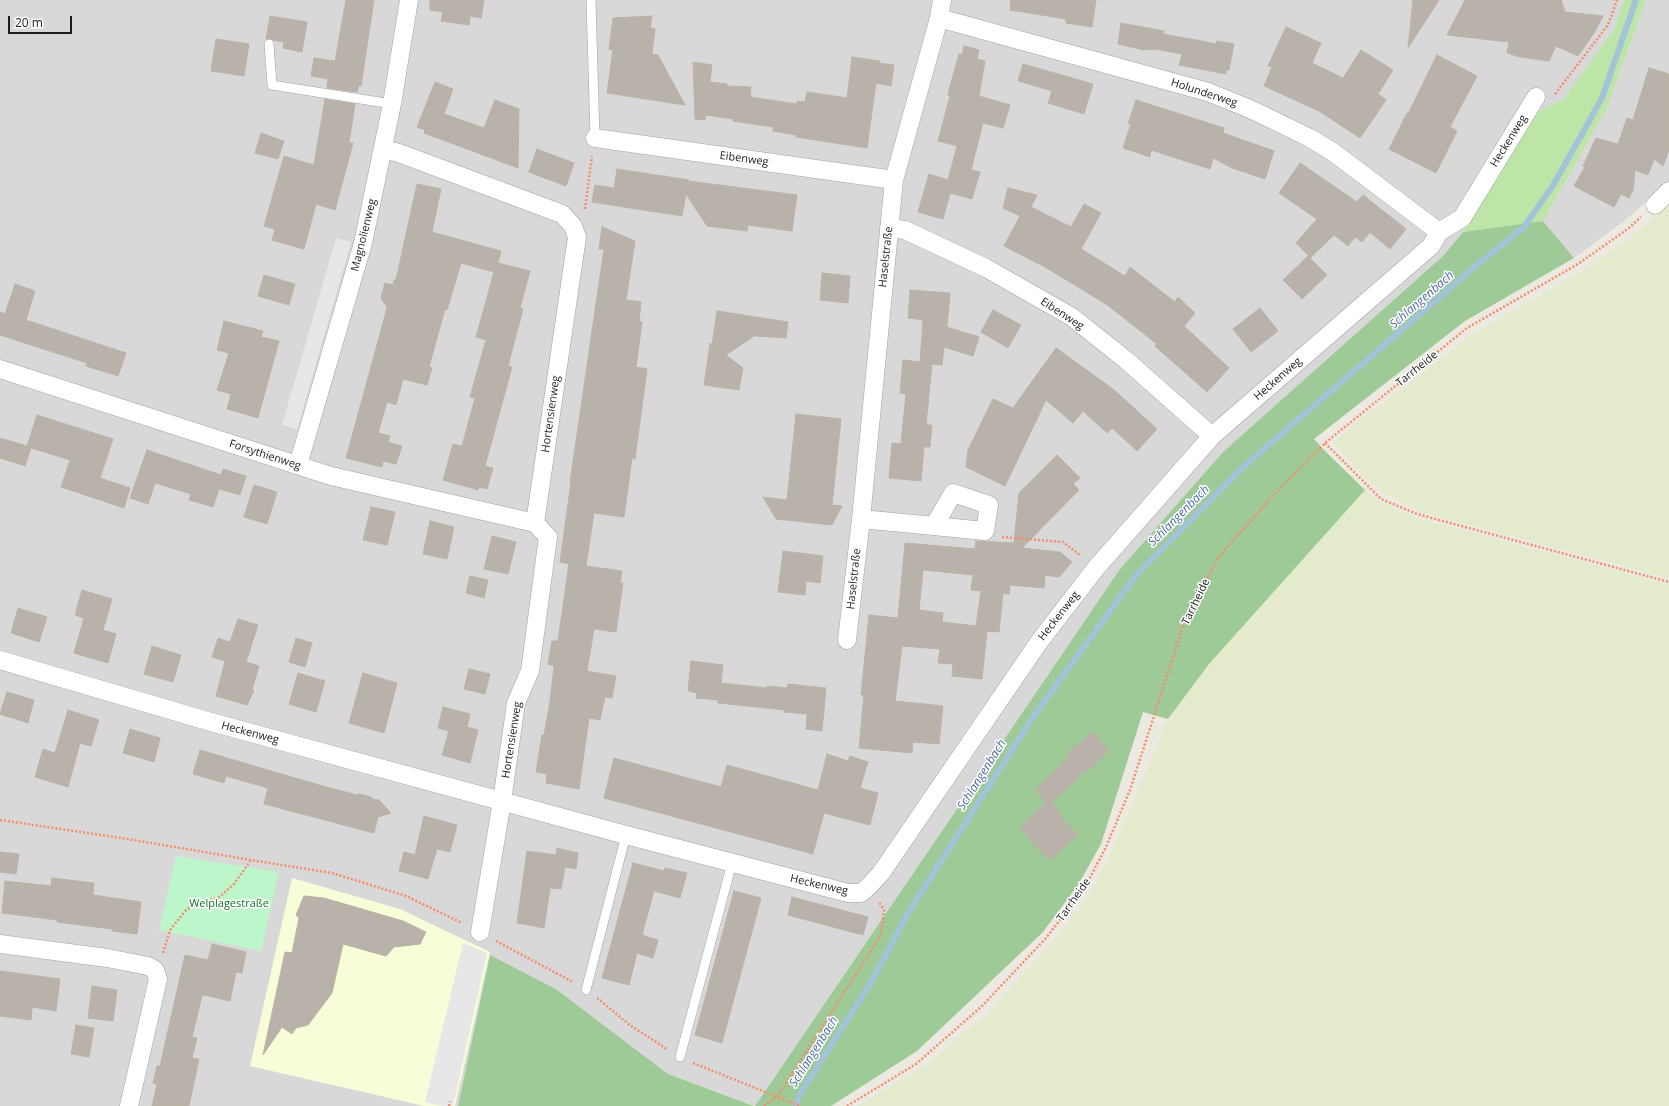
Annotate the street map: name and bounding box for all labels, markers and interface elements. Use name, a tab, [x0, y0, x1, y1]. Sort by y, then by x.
scale bar	[10, 8, 74, 34]
text: 20 m	[15, 14, 43, 31]
street label: Holunderweg	[1169, 76, 1239, 110]
street label: Heckenweg	[1488, 113, 1530, 169]
street label: Eibenweg	[719, 149, 769, 169]
street label: Magnolienweg	[349, 197, 379, 273]
street label: Haselstraße	[876, 226, 896, 288]
water label: Schlangenbach	[1387, 268, 1457, 332]
street label: Eibenweg	[1038, 295, 1086, 333]
street label: Tarrheide	[1394, 348, 1440, 390]
street label: Heckenweg	[1251, 355, 1305, 403]
street label: Hortensienweg	[539, 375, 563, 453]
street label: Forsythienweg	[227, 437, 303, 473]
water label: Schlangenbach	[1146, 483, 1212, 549]
street label: Haselstraße	[844, 548, 864, 610]
street label: Tarrheide	[1179, 577, 1213, 627]
street label: Heckenweg	[1036, 589, 1082, 643]
street label: Hortensienweg	[499, 701, 525, 779]
street label: Heckenweg	[220, 719, 280, 747]
water label: Schlangenbach	[955, 737, 1009, 813]
street label: Heckenweg	[789, 872, 849, 898]
street label: Tarrheide	[1054, 876, 1094, 924]
park label: Welplagestraße	[189, 897, 269, 911]
water label: Schlangenbach	[787, 1014, 841, 1090]

